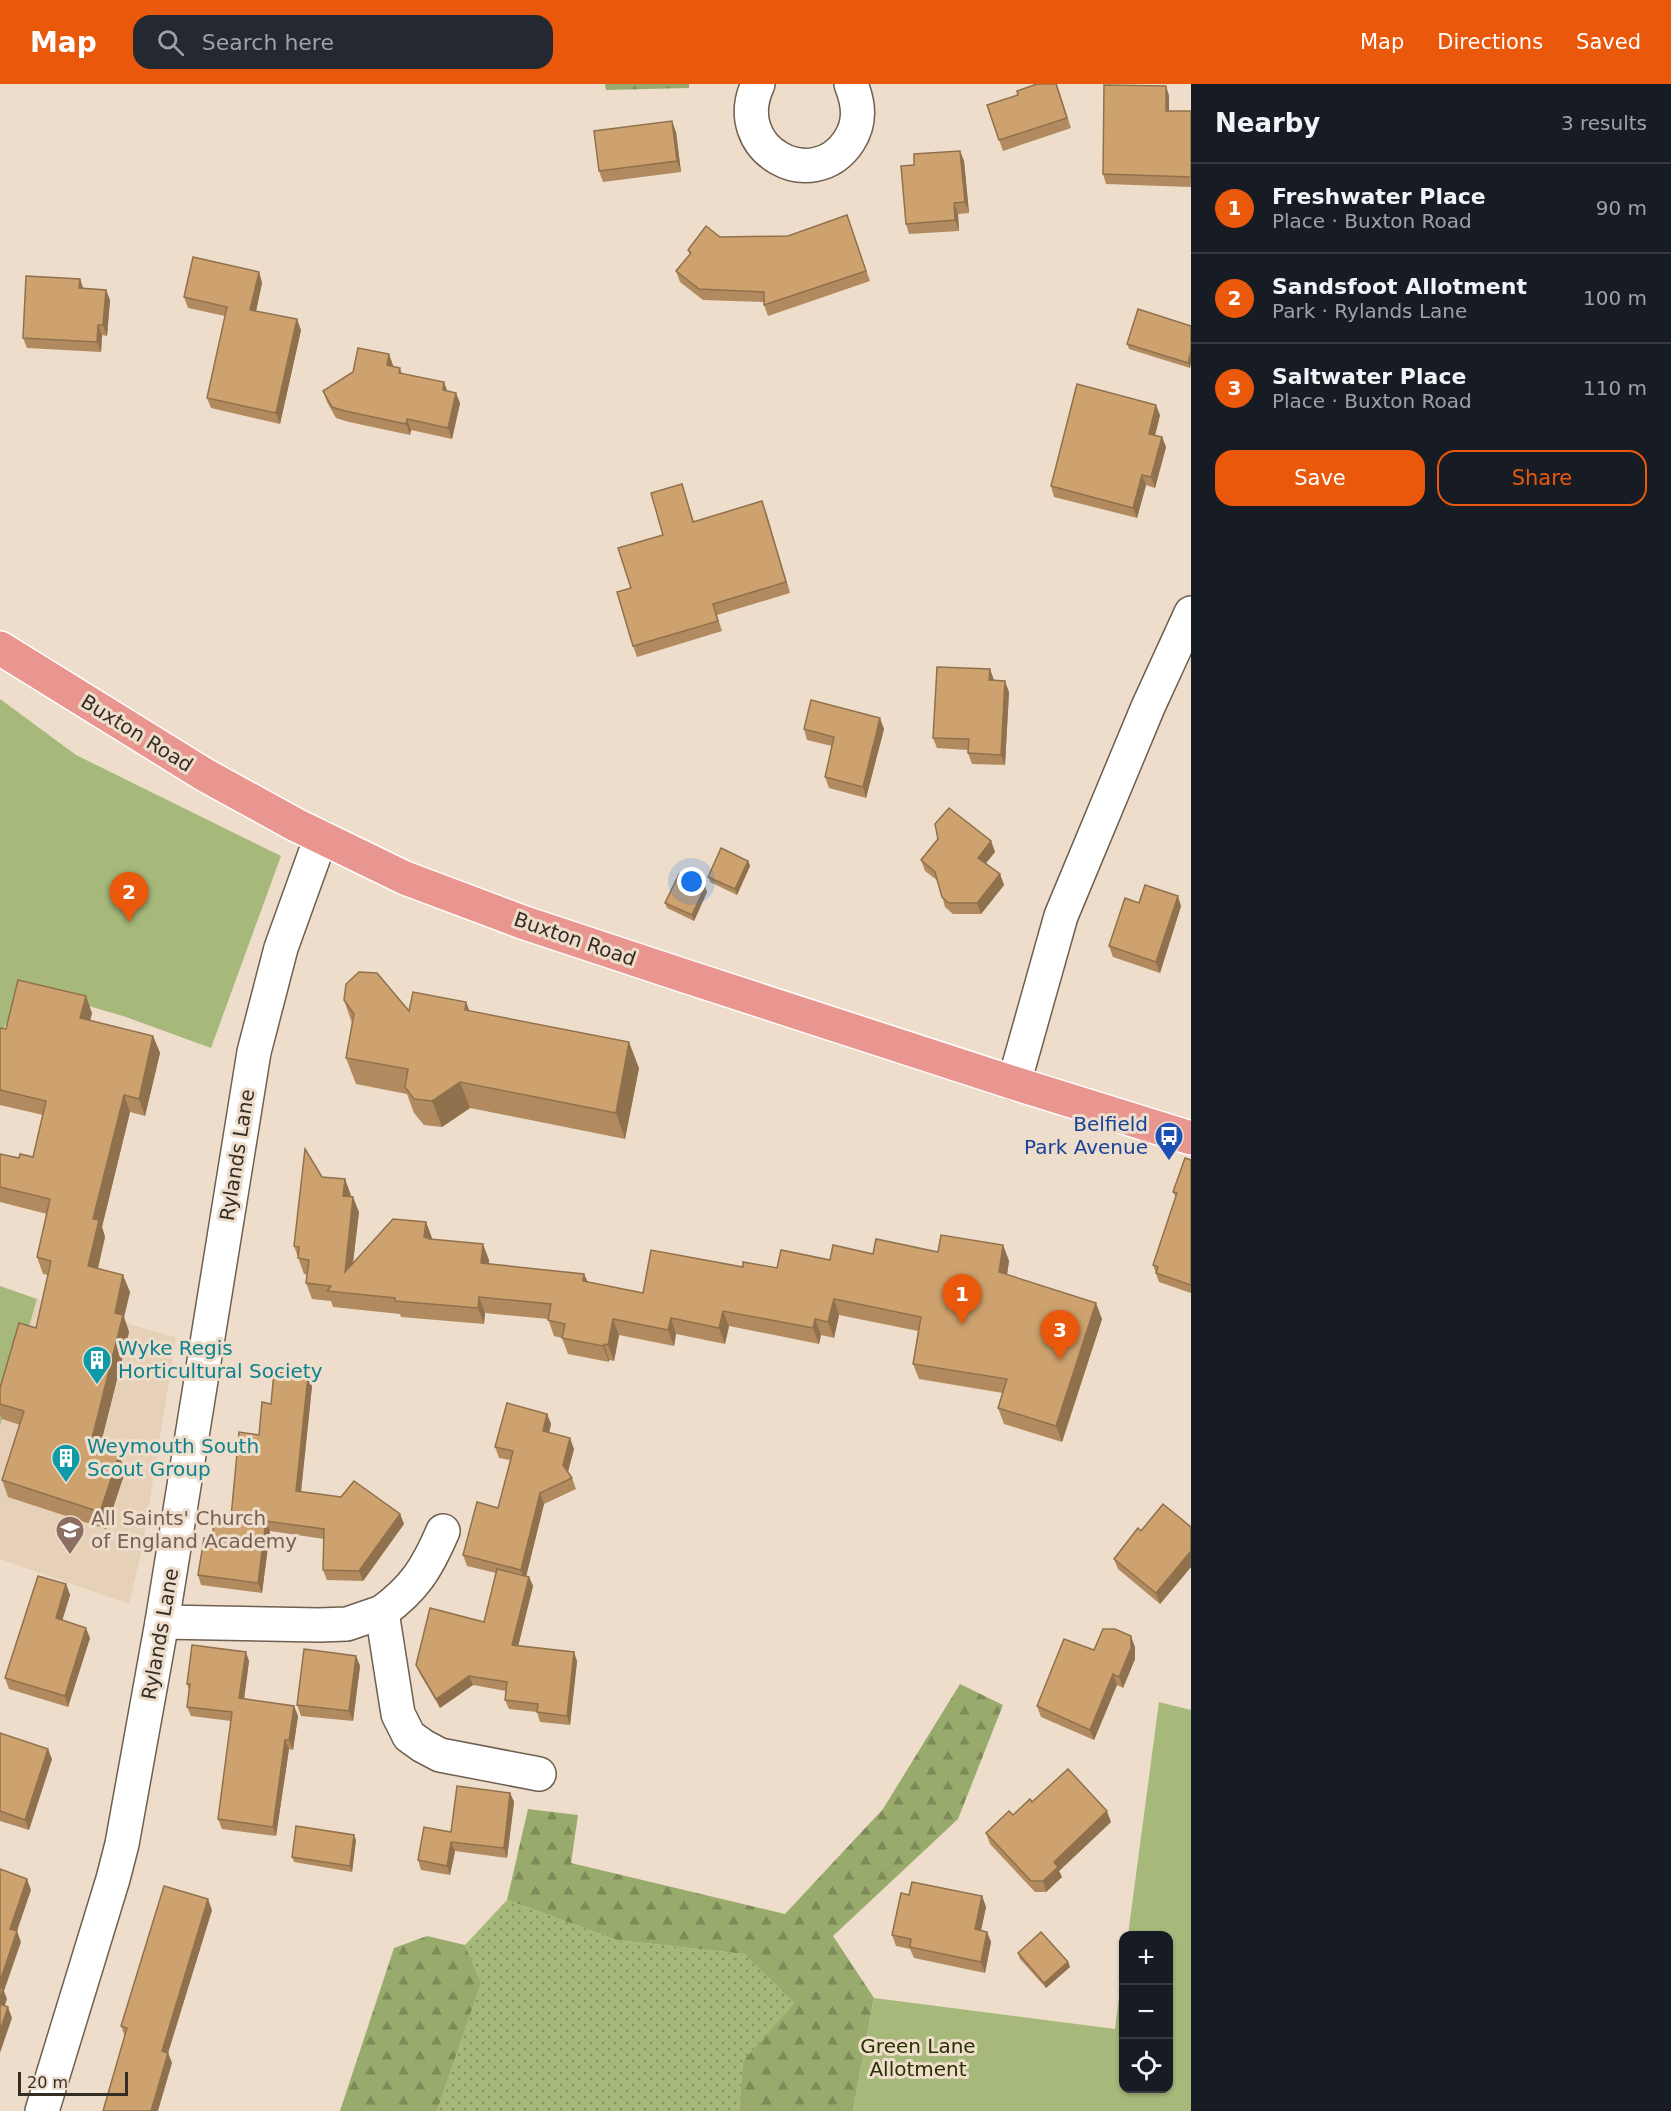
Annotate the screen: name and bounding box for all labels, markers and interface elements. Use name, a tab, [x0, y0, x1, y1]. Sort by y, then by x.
search box	[133, 15, 553, 69]
text: Map	[30, 26, 97, 59]
icon: search	[154, 26, 187, 59]
text: Search here	[202, 30, 334, 55]
text: Map	[1360, 30, 1404, 54]
text: Directions	[1437, 30, 1543, 54]
text: Saved	[1576, 30, 1641, 54]
text: Nearby	[1215, 108, 1320, 138]
text: 3 results	[1561, 111, 1647, 135]
text: Freshwater Place	[1272, 184, 1486, 209]
text: 1	[1228, 196, 1241, 220]
text: 90 m	[1596, 196, 1647, 220]
text: Place · Buxton Road	[1272, 209, 1472, 233]
text: Sandsfoot Allotment	[1272, 274, 1527, 299]
text: 2	[1228, 286, 1241, 310]
text: 100 m	[1583, 286, 1647, 310]
text: Park · Rylands Lane	[1272, 299, 1467, 323]
text: Saltwater Place	[1272, 364, 1466, 389]
text: 3	[1228, 376, 1241, 400]
text: 110 m	[1583, 376, 1647, 400]
text: Place · Buxton Road	[1272, 389, 1472, 413]
button: Save	[1215, 450, 1425, 506]
button: Share	[1437, 450, 1647, 506]
street label: Buxton Road	[77, 689, 197, 777]
your location	[677, 867, 706, 896]
pin: 2	[110, 872, 148, 922]
street label: Buxton Road	[511, 907, 639, 971]
street label: Rylands Lane	[215, 1087, 259, 1223]
place label: Belfield Park Avenue	[1024, 1112, 1148, 1159]
bus stop icon: Belfield Park Avenue	[1153, 1120, 1185, 1162]
pin: 1	[942, 1274, 982, 1324]
pin: 3	[1040, 1310, 1080, 1360]
place label: Wyke Regis Horticultural Society	[118, 1336, 323, 1383]
building icon: Wyke Regis Horticultural Society	[81, 1344, 113, 1386]
place label: Weymouth South Scout Group	[87, 1434, 259, 1481]
building icon: Weymouth South Scout Group	[50, 1442, 82, 1484]
place label: All Saints' Church of England Academy	[91, 1506, 297, 1553]
school or university icon: All Saints' Church of England Academy	[54, 1514, 86, 1556]
street label: Rylands Lane	[137, 1566, 183, 1702]
map controls	[1119, 1931, 1173, 2093]
button: +	[1119, 1931, 1173, 1985]
button: −	[1119, 1985, 1173, 2039]
park label: Green Lane Allotment	[860, 2034, 976, 2081]
button: locate	[1119, 2039, 1173, 2093]
scale bar	[18, 2069, 128, 2096]
text: 20 m	[27, 2073, 68, 2092]

